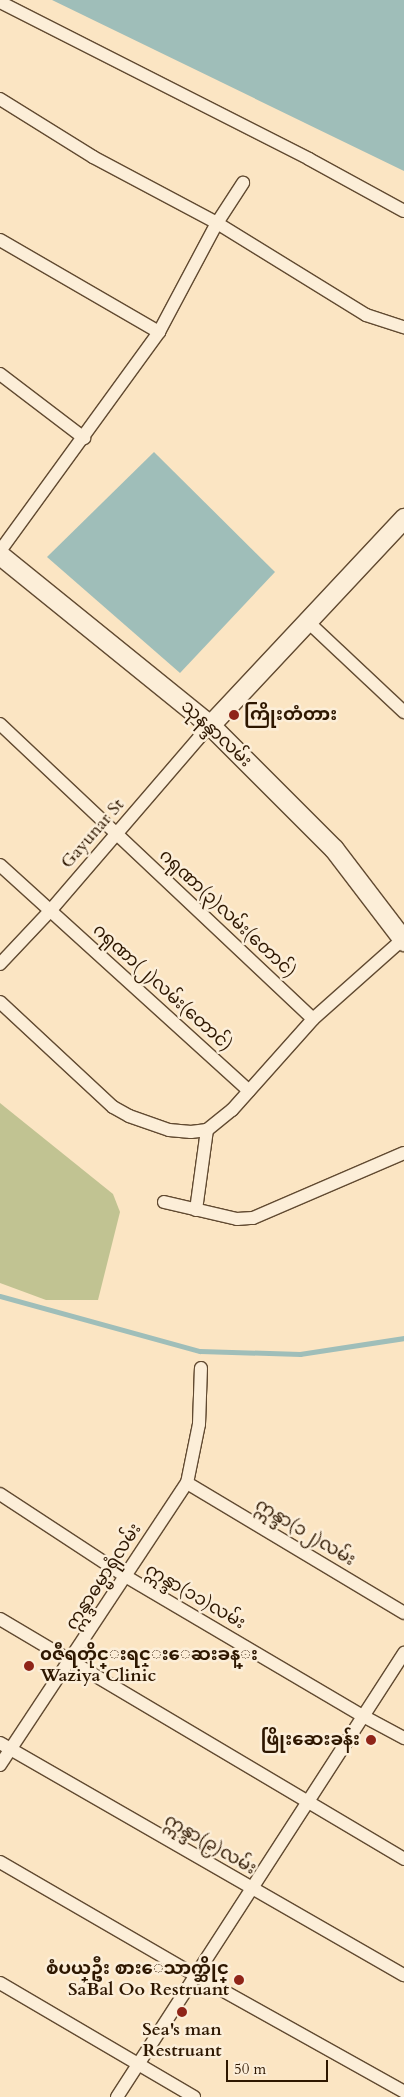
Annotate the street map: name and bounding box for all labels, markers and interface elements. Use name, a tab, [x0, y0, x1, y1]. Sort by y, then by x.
street label: သုနန္ဒာလမ်း	[176, 696, 256, 772]
place label: ကြိုးတံတား	[244, 704, 337, 726]
marker: ကြိုးတံတား	[228, 709, 240, 721]
street label: Gayunar St	[57, 795, 129, 873]
street label: ဂရုဏာ(၃)လမ်း(တောင်)	[154, 845, 300, 983]
street label: ဂရုဏာ(၂)လမ်း(တောင်)	[88, 920, 236, 1056]
street label: ဣန္ဒာ(၁၂)လမ်း	[251, 1495, 359, 1571]
street label: ဣန္ဒာဓမ္မာရုံလမ်း	[62, 1520, 146, 1634]
street label: ဣန္ဒာ(၁၁)လမ်း	[141, 1560, 249, 1634]
place label: ၀ဇီရတိုင္းရင္းေဆးခန္း Waziya Clinic	[40, 1645, 258, 1688]
marker: ၀ဇီရတိုင္းရင္းေဆးခန္း Waziya Clinic	[22, 1659, 36, 1673]
place label: ဖြိုးဆေးခန်း	[261, 1729, 360, 1751]
marker: ဖြိုးဆေးခန်း	[364, 1733, 378, 1747]
street label: ဣန္ဒာ(၉)လမ်း	[160, 1810, 260, 1880]
place label: စံပယ္ဦး စားေသာက္ဆိုင္ SaBal Oo Restruant	[46, 1959, 229, 2002]
marker: စံပယ္ဦး စားေသာက္ဆိုင္ SaBal Oo Restruant	[233, 1974, 245, 1986]
marker: Sea's man Restruant	[176, 2006, 188, 2018]
place label: Sea's man Restruant	[142, 2020, 222, 2062]
scale bar	[229, 2050, 332, 2082]
text: 50 m	[234, 2059, 266, 2079]

